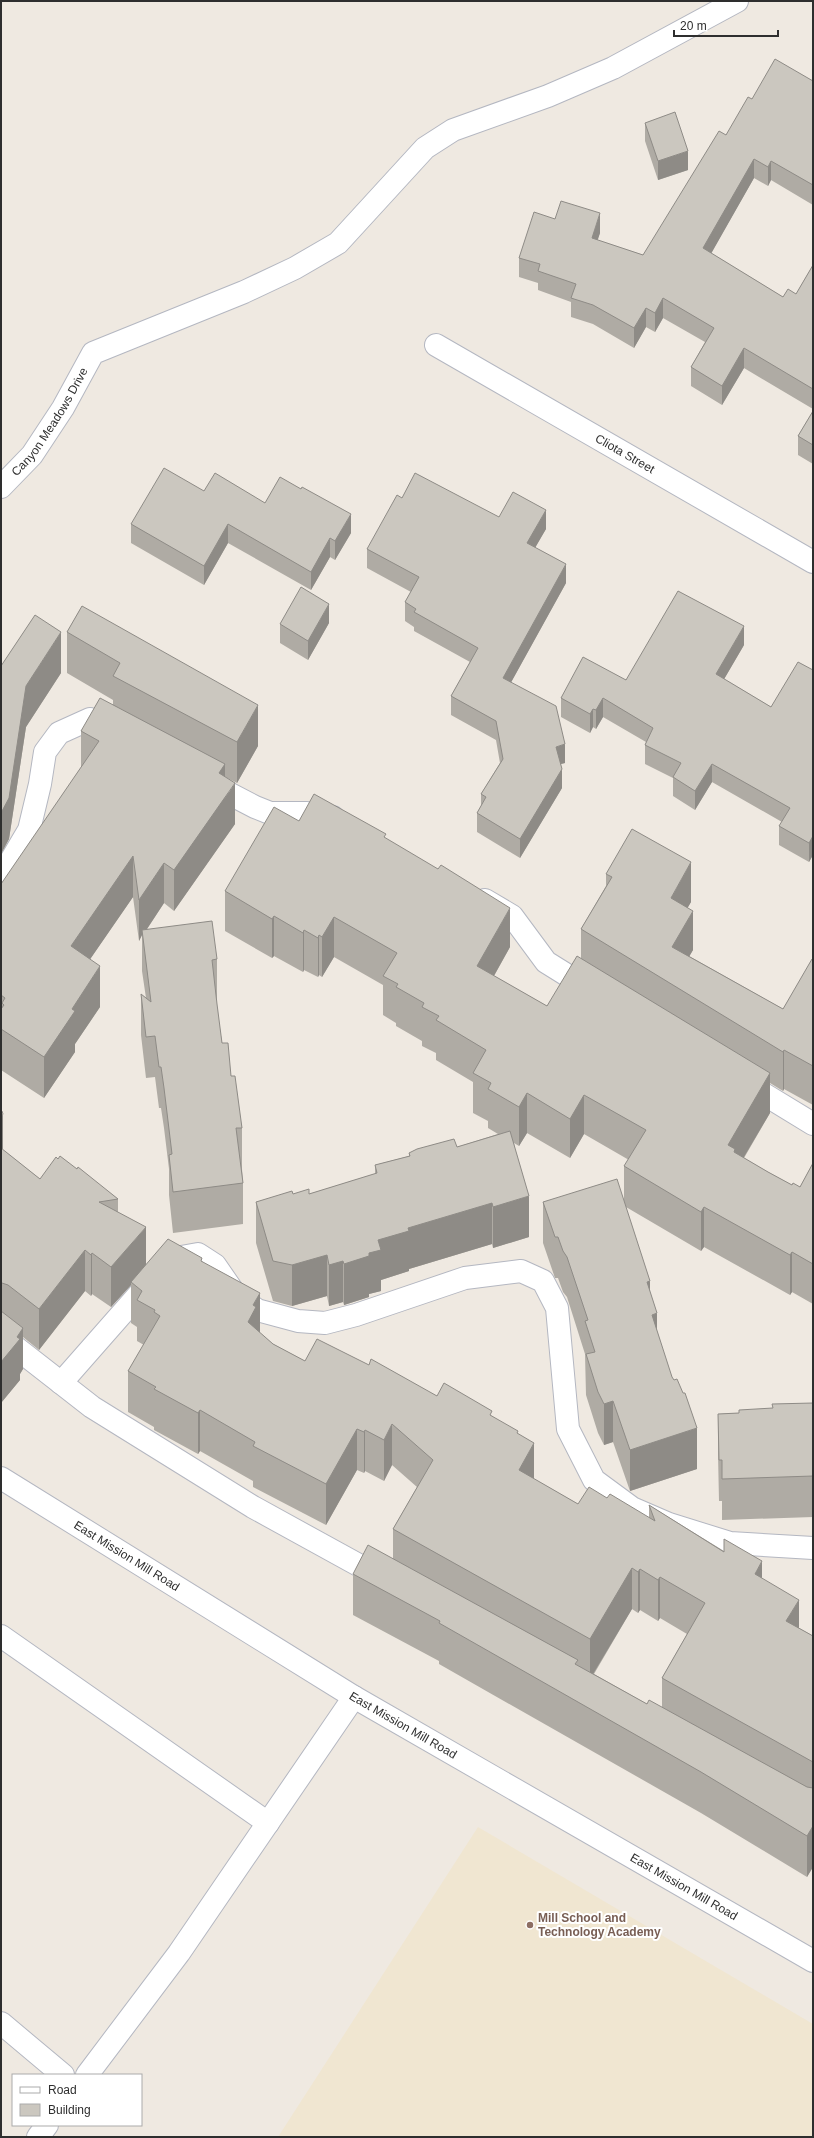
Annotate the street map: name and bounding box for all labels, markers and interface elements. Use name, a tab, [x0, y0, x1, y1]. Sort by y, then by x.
scale bar	[674, 12, 778, 38]
text: 20 m	[680, 19, 707, 33]
street label: Canyon Meadows Drive	[9, 365, 91, 479]
street label: Cliota Street	[593, 431, 658, 477]
street label: East Mission Mill Road	[71, 1518, 182, 1594]
street label: East Mission Mill Road	[347, 1689, 459, 1762]
street label: East Mission Mill Road	[628, 1850, 740, 1923]
place label: Mill School and Technology Academy	[538, 1911, 661, 1939]
marker: Mill School and Technology Academy	[525, 1920, 535, 1930]
legend	[12, 2074, 142, 2126]
text: Road	[48, 2083, 77, 2097]
text: Building	[48, 2103, 91, 2117]

